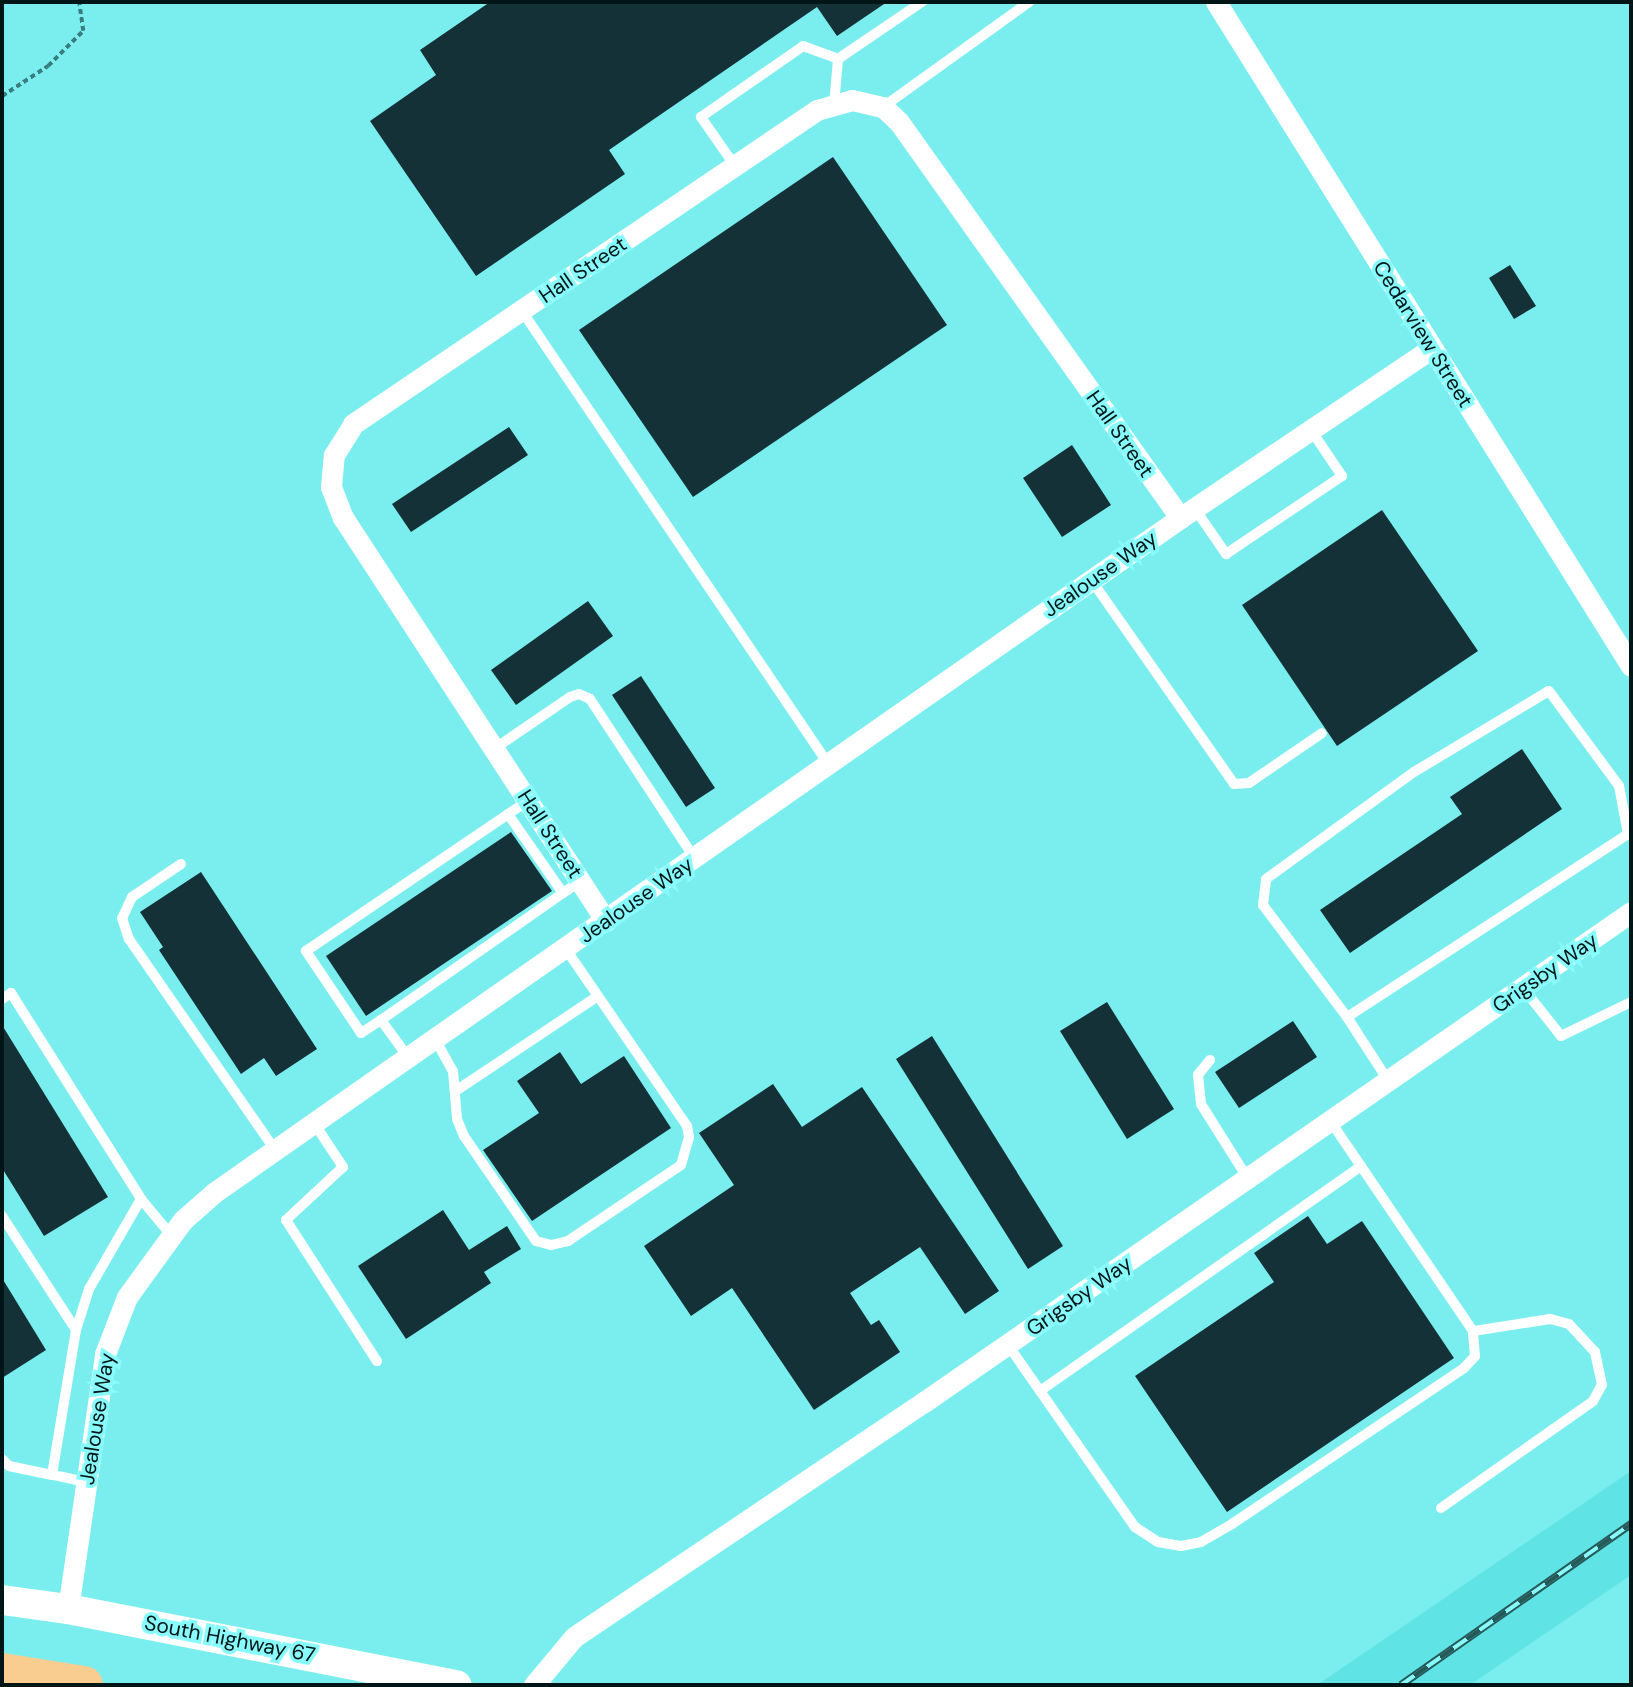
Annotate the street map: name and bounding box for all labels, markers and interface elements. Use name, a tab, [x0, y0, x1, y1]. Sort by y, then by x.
street label: Hall Street	[534, 232, 632, 308]
street label: Cedarview Street	[1368, 256, 1478, 412]
street label: Hall Street	[1081, 386, 1159, 482]
street label: Jealouse Way	[1038, 525, 1162, 623]
street label: Hall Street	[512, 785, 588, 883]
street label: Jealouse Way	[574, 851, 698, 949]
street label: Grigsby Way	[1488, 928, 1602, 1018]
street label: Grigsby Way	[1022, 1251, 1136, 1341]
street label: Jealouse Way	[74, 1351, 120, 1487]
street label: South Highway 67	[142, 1610, 318, 1668]

